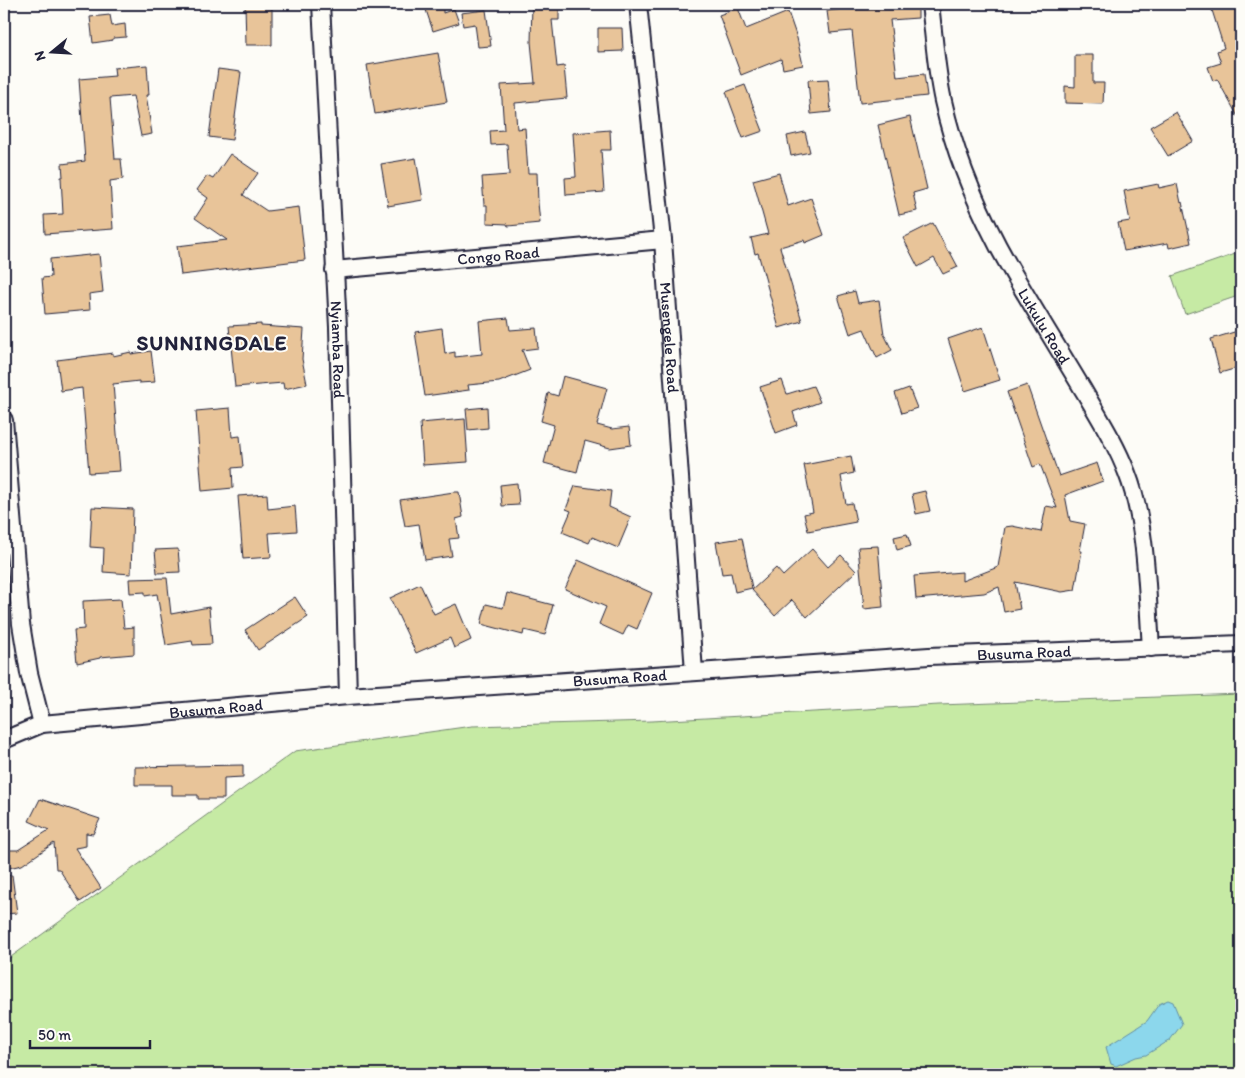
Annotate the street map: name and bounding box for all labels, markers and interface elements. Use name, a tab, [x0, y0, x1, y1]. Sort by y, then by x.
north arrow	[28, 28, 78, 78]
text: N	[31, 49, 50, 63]
street label: Congo Road	[456, 242, 541, 269]
street label: Musengele Road	[656, 281, 683, 394]
street label: Lukulu Road	[1014, 285, 1074, 368]
street label: Nyiamba Road	[327, 300, 349, 399]
district label: SUNNINGDALE	[137, 330, 287, 355]
street label: Busuma Road	[977, 642, 1072, 664]
street label: Busuma Road	[572, 665, 668, 690]
street label: Busuma Road	[168, 695, 264, 722]
scale bar	[30, 1018, 150, 1050]
text: 50 m	[38, 1026, 71, 1044]

